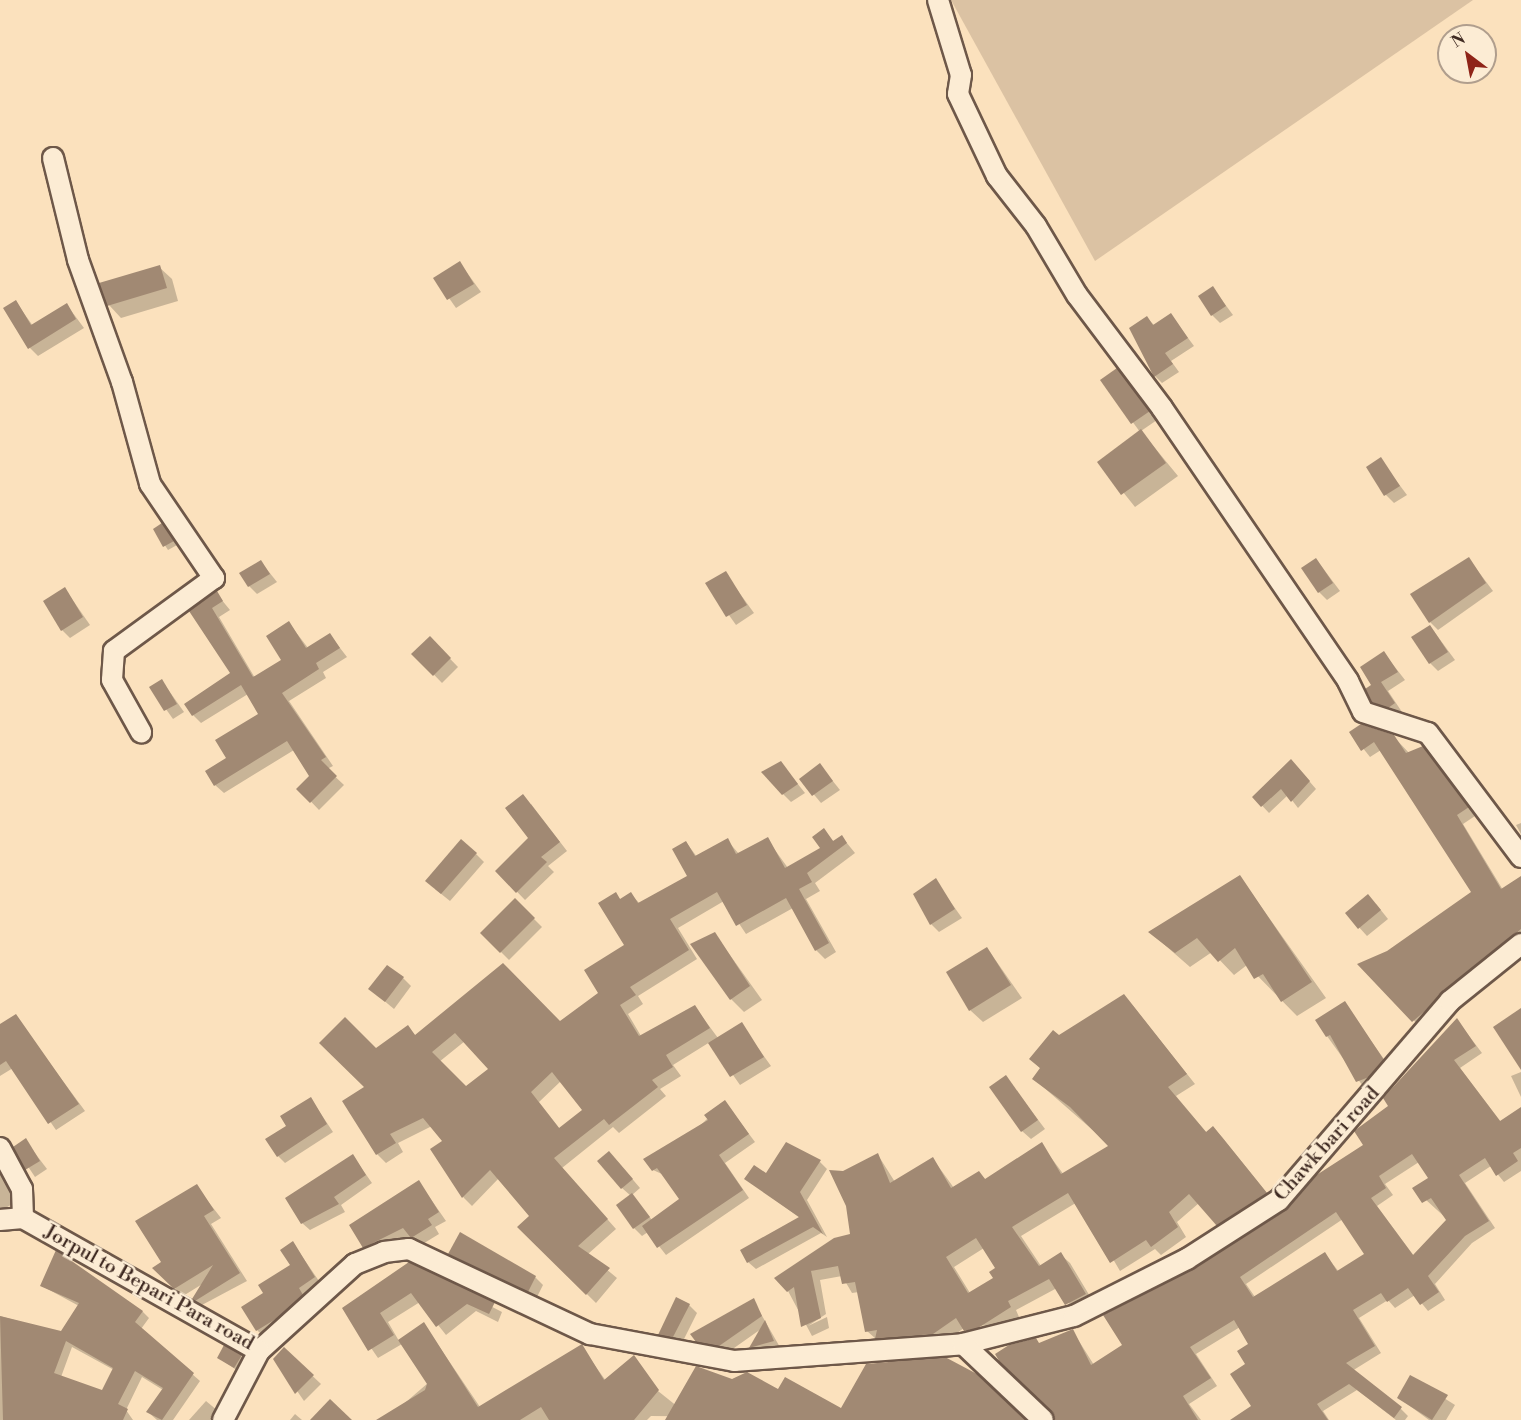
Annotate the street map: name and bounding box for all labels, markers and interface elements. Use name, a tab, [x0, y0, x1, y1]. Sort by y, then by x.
north arrow	[1437, 24, 1497, 84]
text: N	[1448, 29, 1469, 52]
street label: Chawk bari road	[1269, 1082, 1385, 1206]
street label: Jorpul to Bepari Para road	[40, 1220, 258, 1356]

